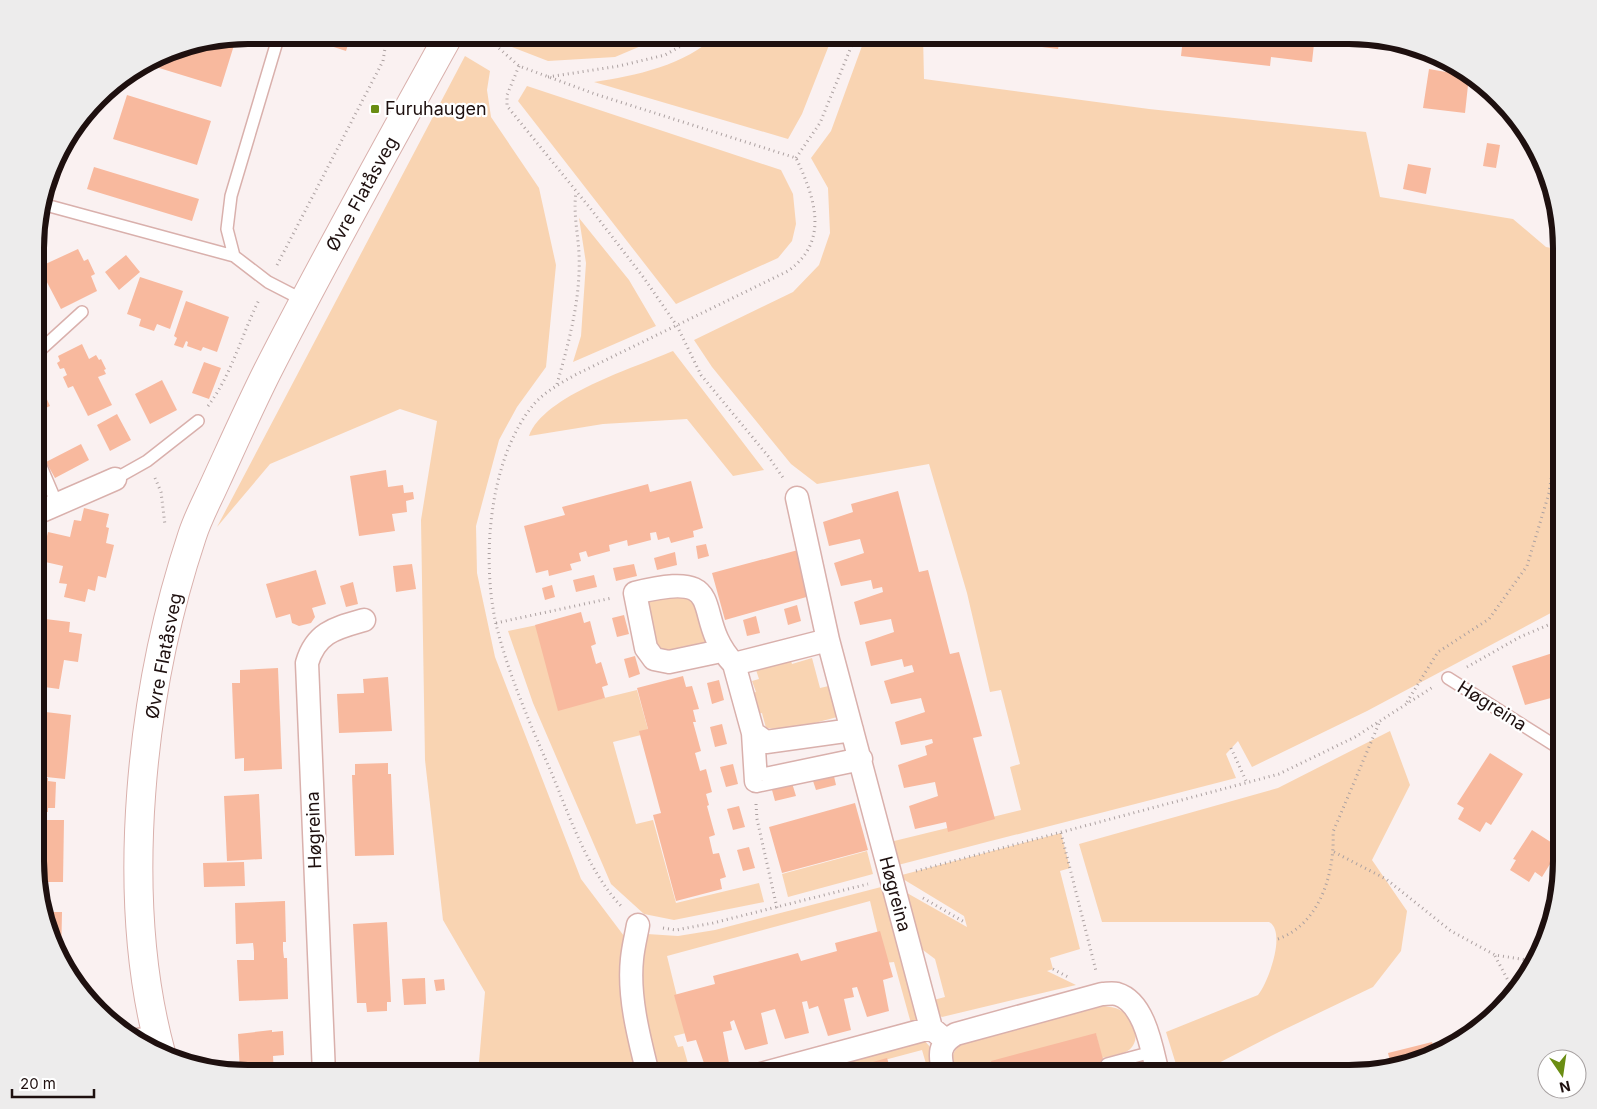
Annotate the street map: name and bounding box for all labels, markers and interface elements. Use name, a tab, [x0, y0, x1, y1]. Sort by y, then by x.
place label: Furuhaugen	[385, 98, 487, 119]
marker: Furuhaugen	[369, 103, 381, 115]
street label: Øvre Flatåsveg	[321, 133, 402, 255]
street label: Øvre Flatåsveg	[141, 591, 186, 721]
street label: Høgreina	[1454, 676, 1531, 735]
street label: Høgreina	[302, 791, 325, 869]
street label: Høgreina	[875, 854, 916, 934]
north arrow	[1537, 1049, 1587, 1099]
scale bar	[12, 1066, 95, 1098]
text: 20 m	[20, 1074, 56, 1093]
text: N	[1558, 1078, 1572, 1097]

